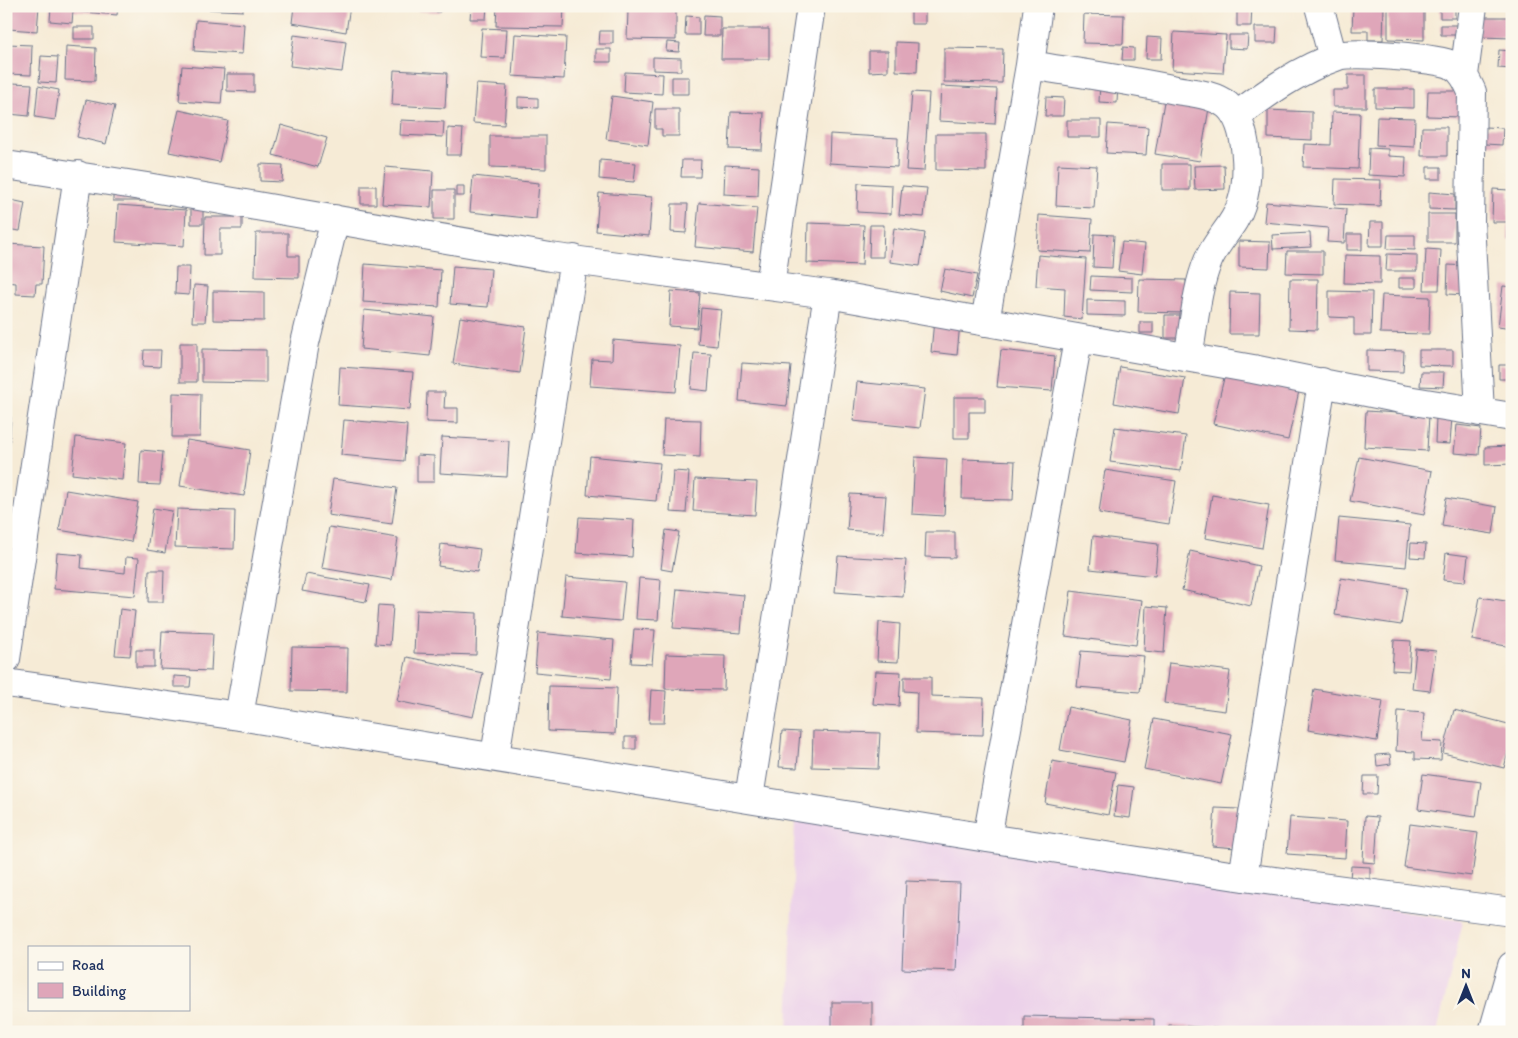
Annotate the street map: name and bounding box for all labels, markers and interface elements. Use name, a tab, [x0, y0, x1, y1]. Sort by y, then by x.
legend	[28, 946, 190, 1010]
text: Road	[72, 956, 105, 974]
north arrow	[1440, 960, 1490, 1010]
text: N	[1461, 965, 1471, 982]
text: Building	[72, 982, 126, 1000]

